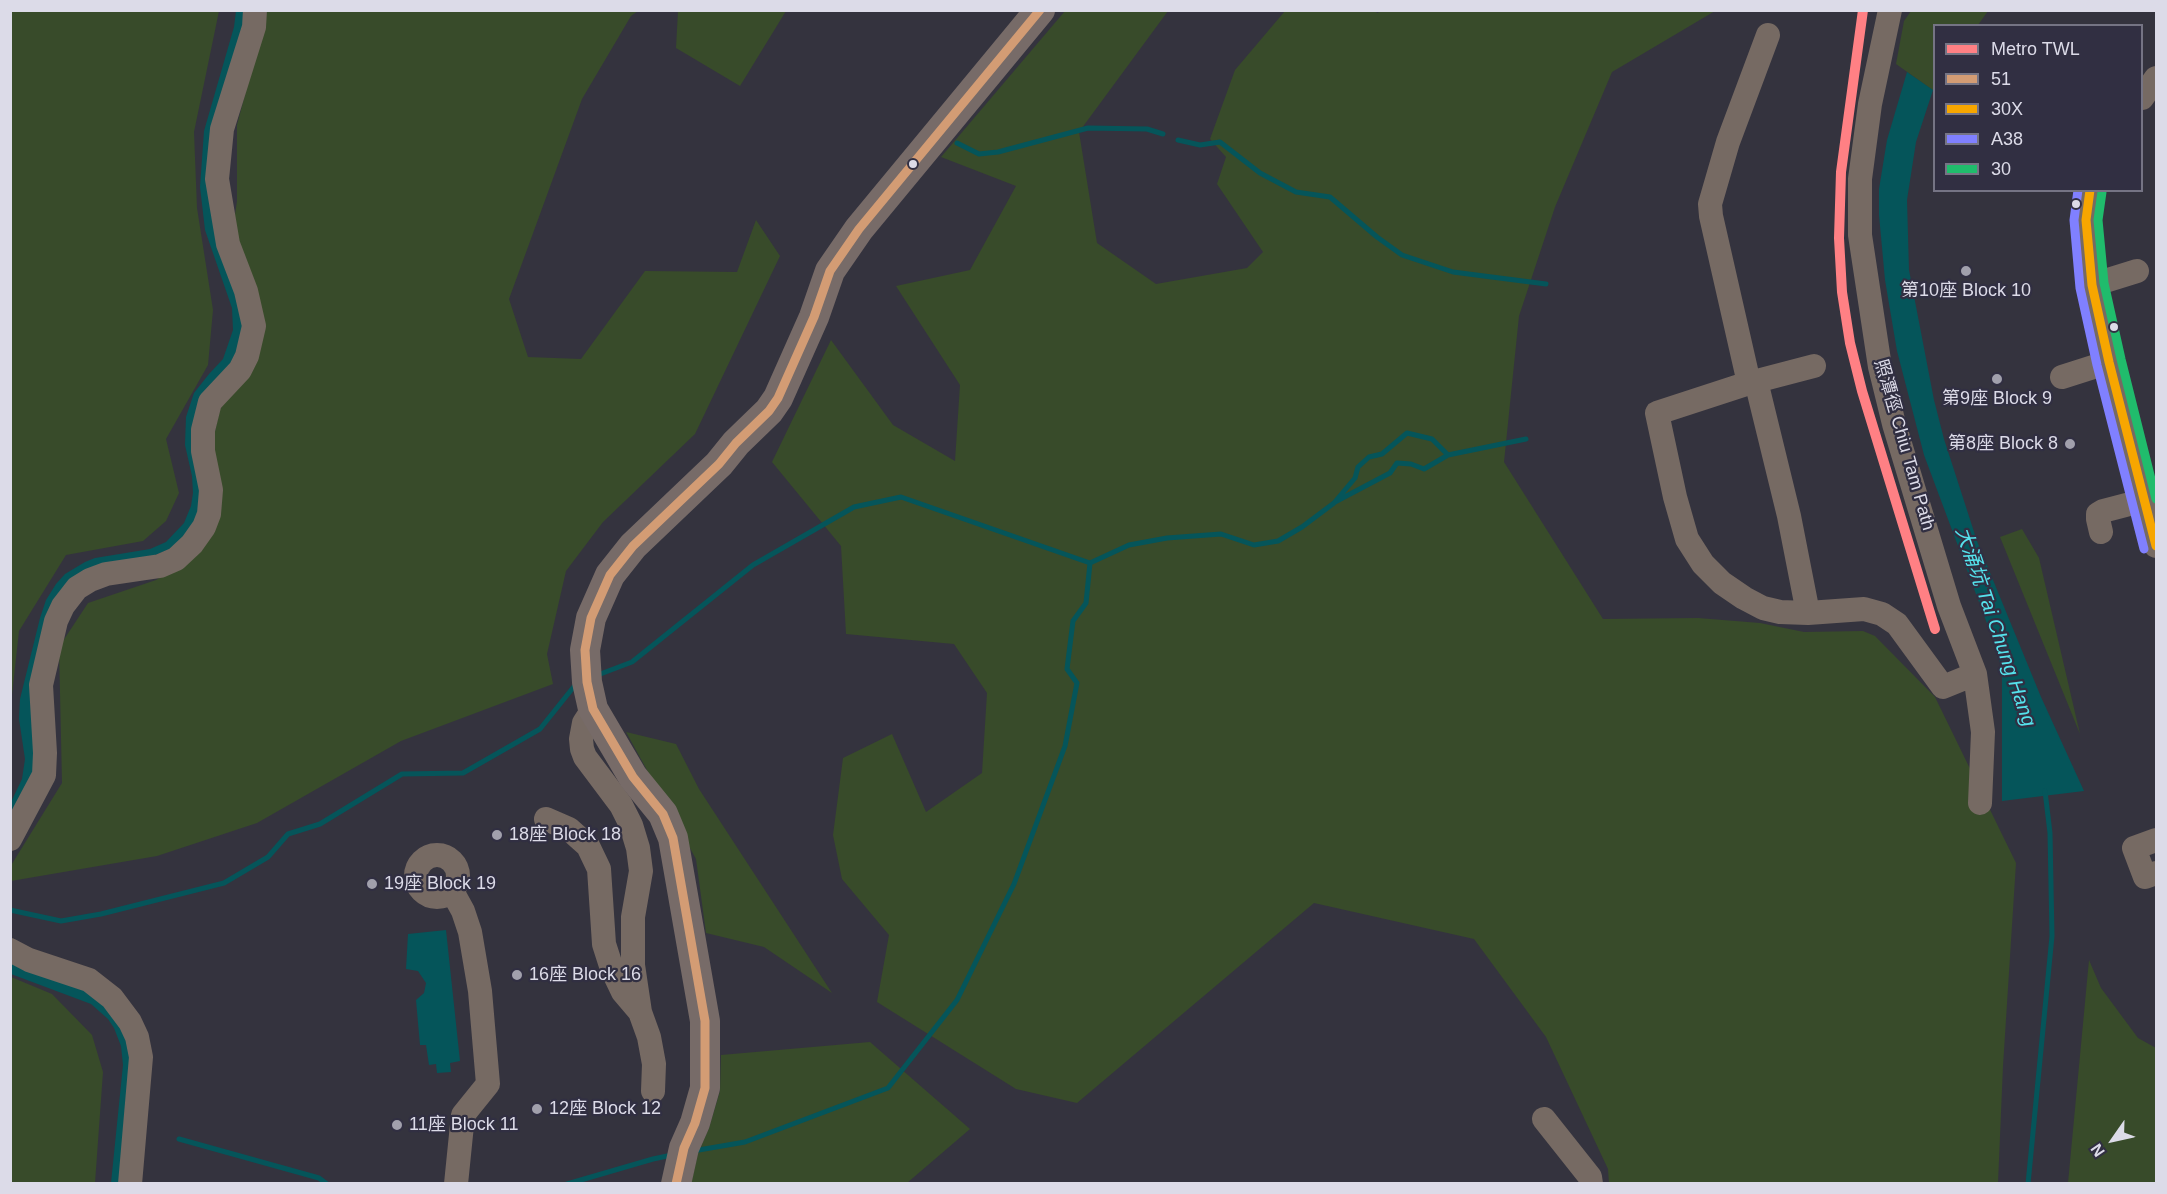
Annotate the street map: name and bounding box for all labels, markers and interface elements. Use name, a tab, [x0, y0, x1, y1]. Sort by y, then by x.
legend	[1933, 24, 2143, 192]
text: Metro TWL	[1991, 39, 2080, 59]
text: 51	[1991, 69, 2011, 89]
text: 30X	[1991, 99, 2023, 119]
text: A38	[1991, 129, 2023, 149]
unlabelled marker	[907, 158, 919, 170]
text: 30	[1991, 159, 2011, 179]
unlabelled marker	[2070, 198, 2082, 210]
marker: 第10座 Block 10	[1959, 264, 1973, 278]
place label: 第10座 Block 10	[1901, 280, 2031, 302]
unlabelled marker	[2108, 321, 2120, 333]
street label: 照潭徑 Chiu Tam Path	[1869, 357, 1939, 533]
marker: 第9座 Block 9	[1990, 372, 2004, 386]
place label: 第9座 Block 9	[1942, 388, 2052, 410]
place label: 第8座 Block 8	[1948, 433, 2058, 455]
marker: 第8座 Block 8	[2063, 437, 2077, 451]
water label: 大涌坑 Tai Chung Hang	[1950, 524, 2040, 730]
place label: 18座 Block 18	[509, 824, 621, 846]
marker: 18座 Block 18	[490, 828, 504, 842]
place label: 19座 Block 19	[384, 873, 496, 895]
marker: 19座 Block 19	[365, 877, 379, 891]
place label: 16座 Block 16	[529, 964, 641, 986]
marker: 16座 Block 16	[510, 968, 524, 982]
place label: 12座 Block 12	[549, 1098, 661, 1120]
marker: 12座 Block 12	[530, 1102, 544, 1116]
north arrow	[2083, 1110, 2143, 1170]
place label: 11座 Block 11	[409, 1114, 518, 1136]
marker: 11座 Block 11	[390, 1118, 404, 1132]
text: N	[2087, 1141, 2108, 1160]

